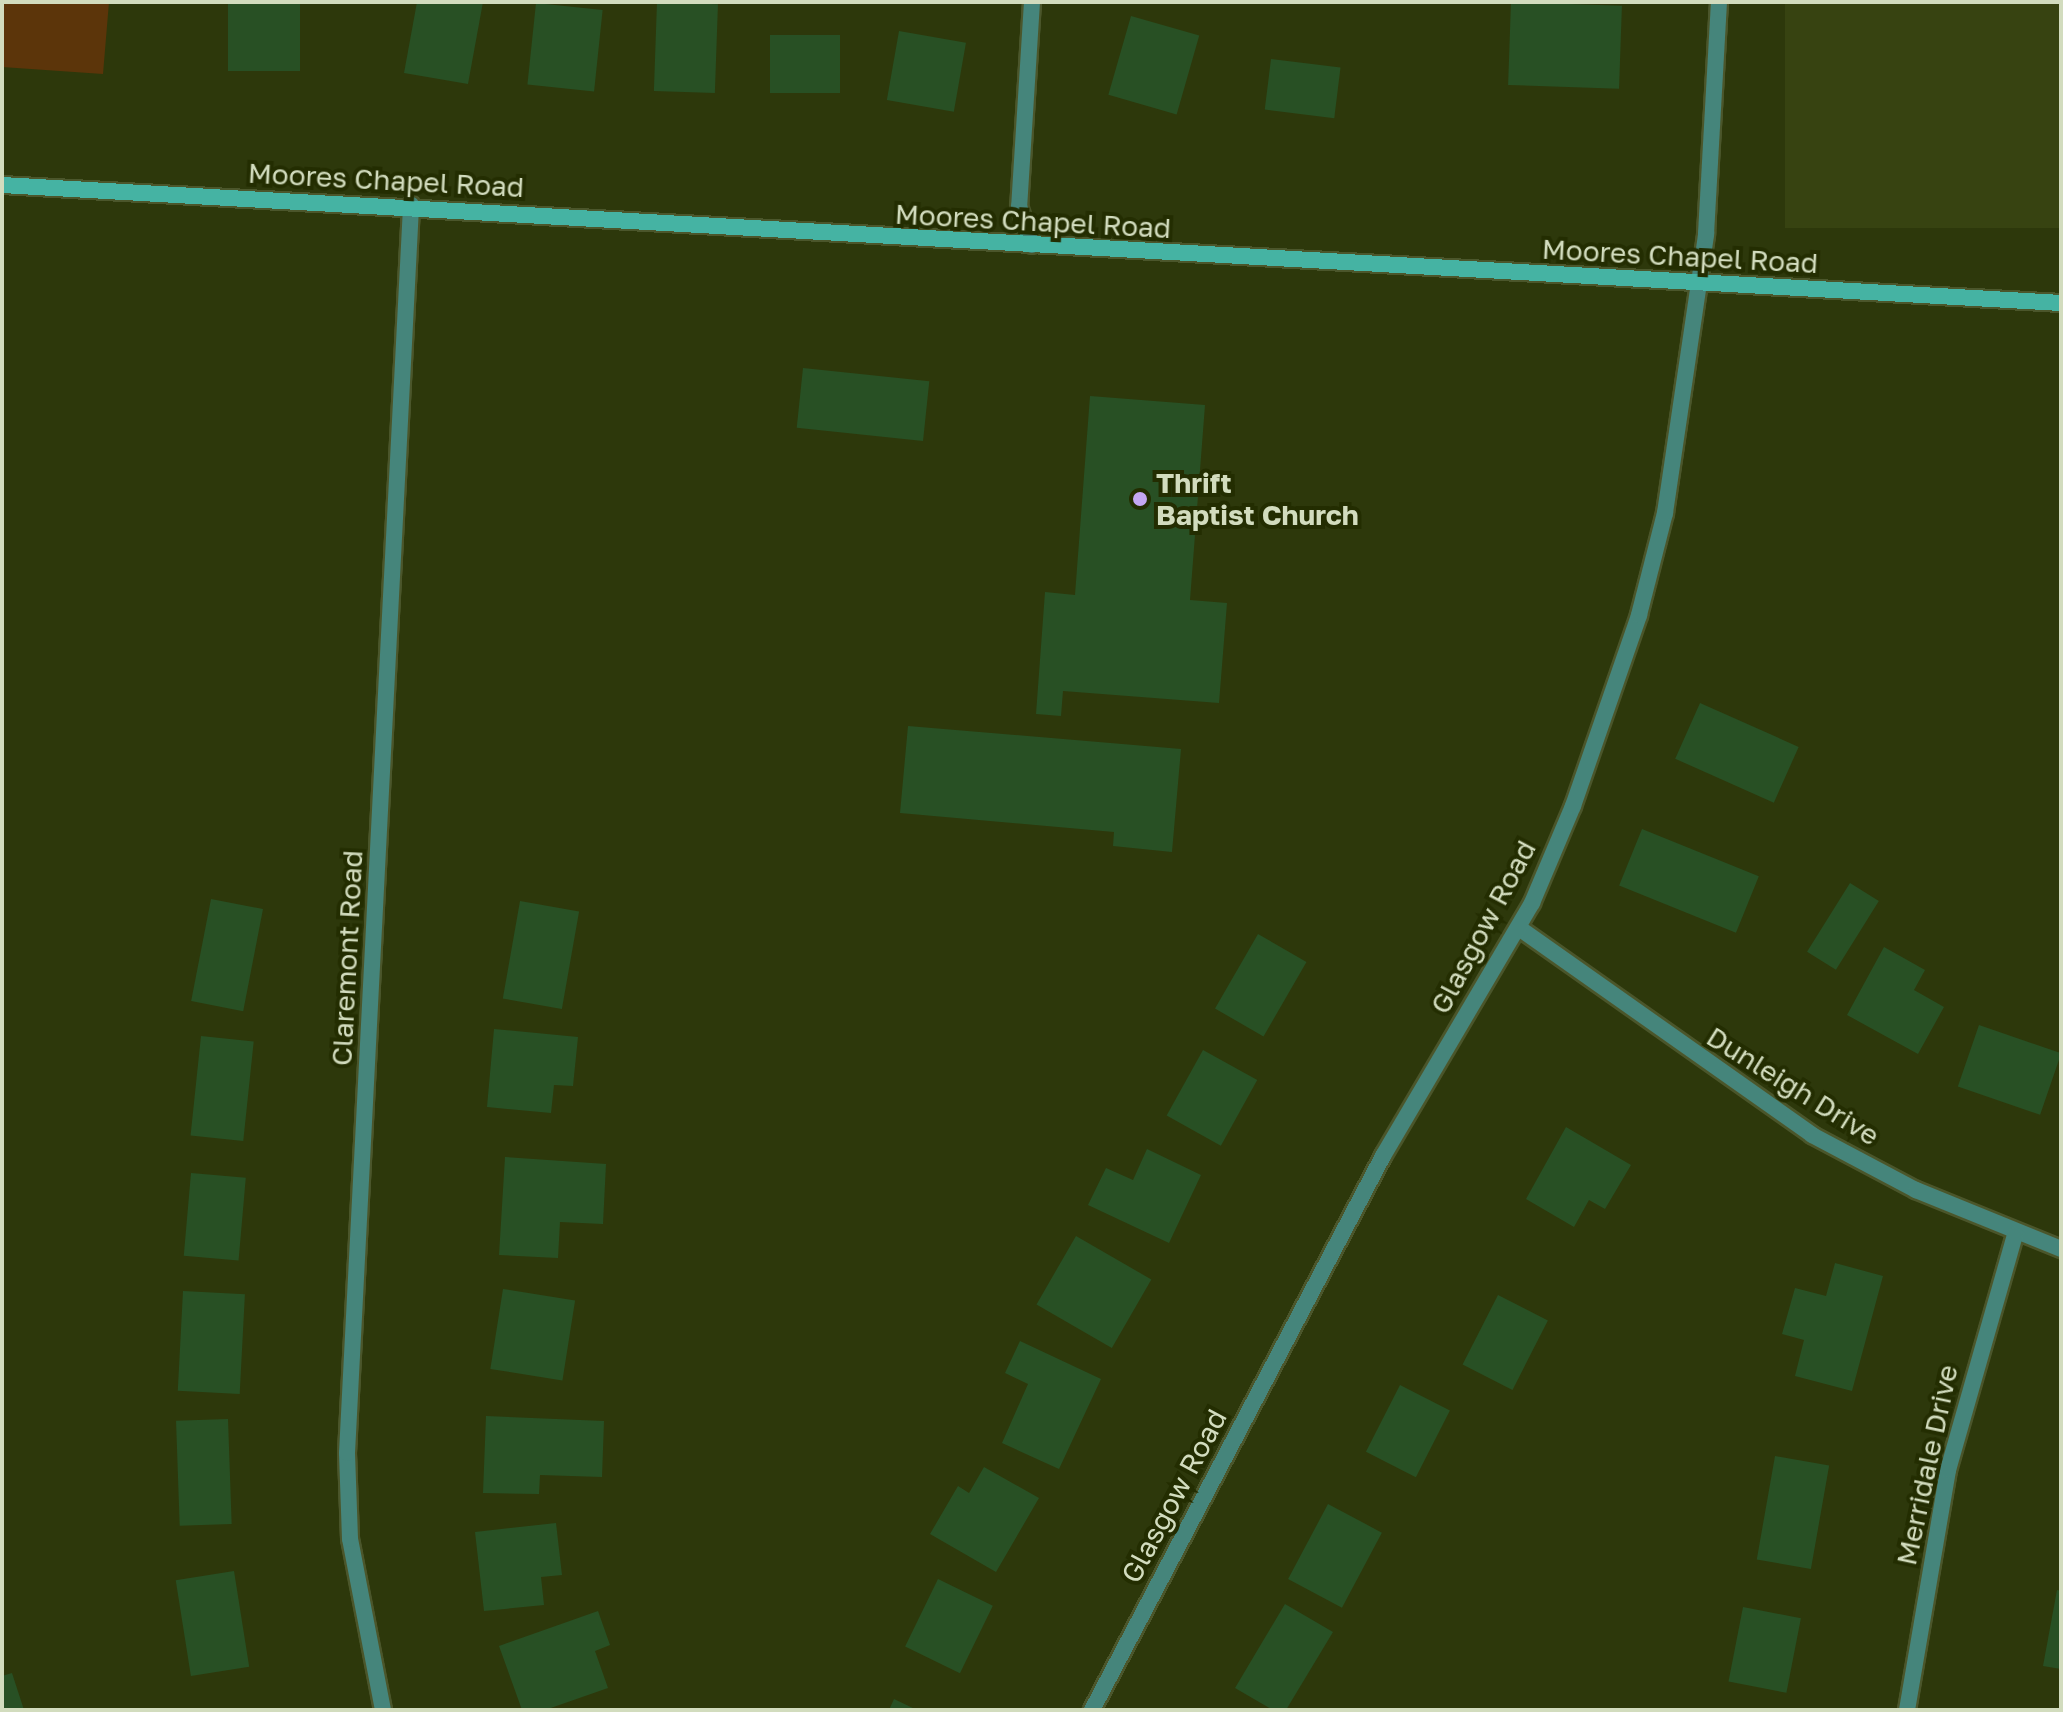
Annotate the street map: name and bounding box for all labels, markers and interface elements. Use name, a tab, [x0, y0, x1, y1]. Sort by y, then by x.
street label: Moores Chapel Road	[247, 156, 525, 204]
street label: Moores Chapel Road	[894, 197, 1172, 245]
street label: Moores Chapel Road	[1541, 232, 1819, 280]
place label: Thrift Baptist Church	[1156, 466, 1359, 532]
marker: Thrift Baptist Church	[1131, 490, 1149, 508]
street label: Glasgow Road	[1423, 835, 1543, 1019]
street label: Claremont Road	[325, 849, 369, 1067]
street label: Dunleigh Drive	[1701, 1020, 1885, 1152]
street label: Merridale Drive	[1889, 1362, 1965, 1568]
street label: Glasgow Road	[1114, 1404, 1234, 1588]

